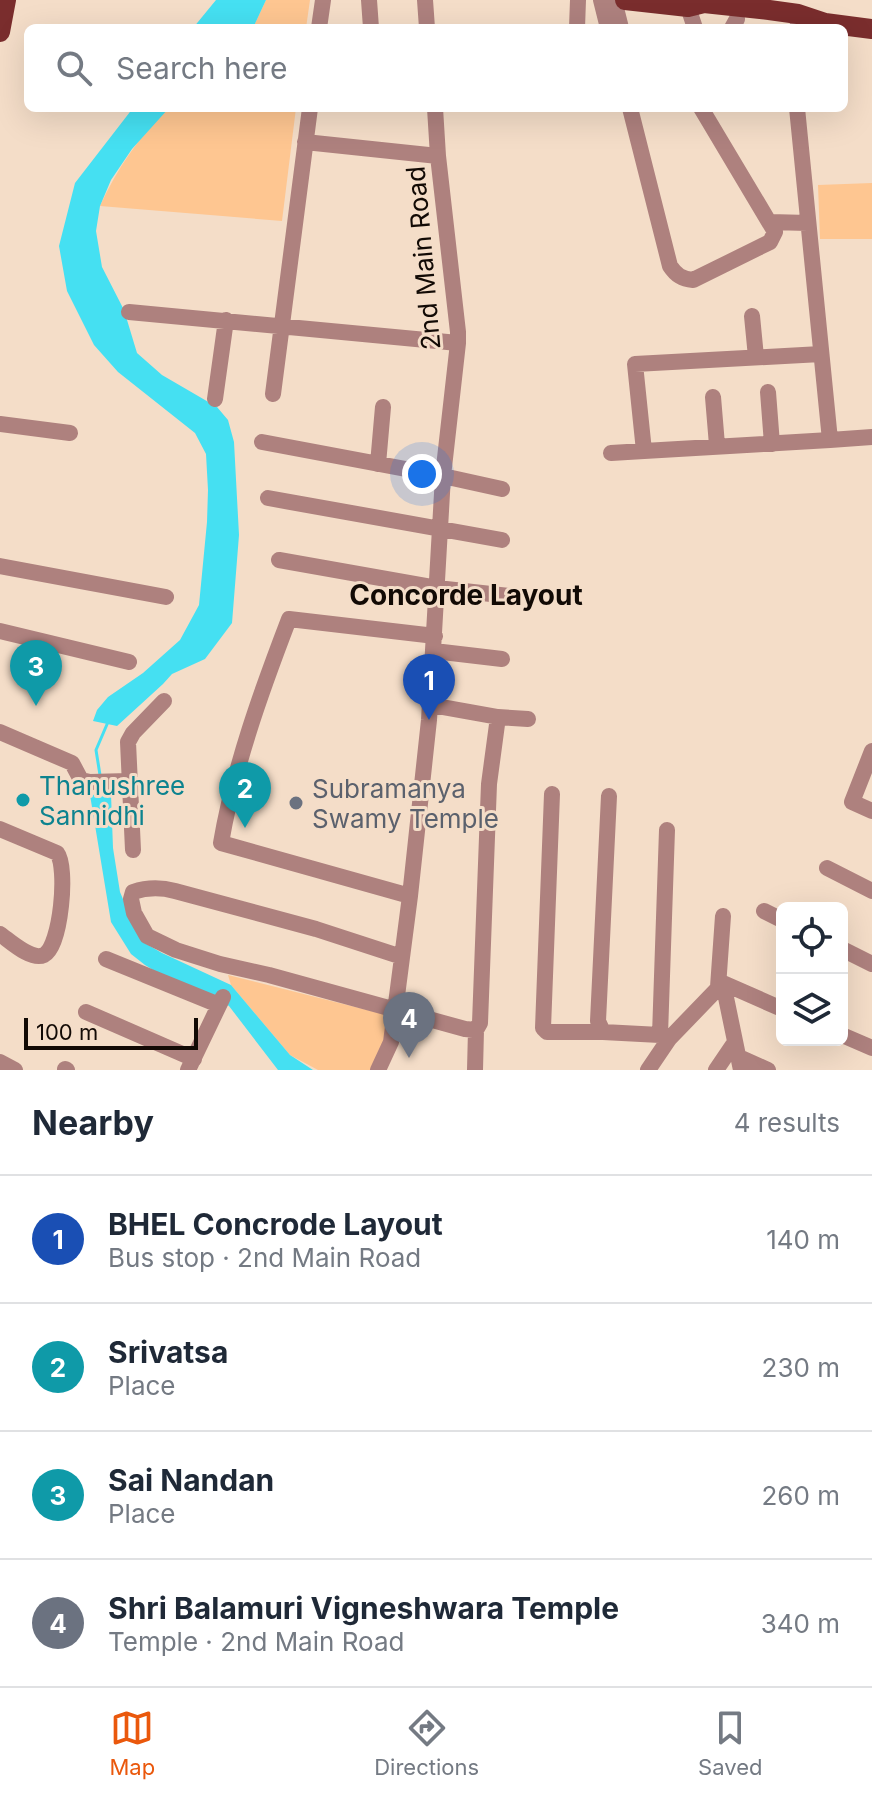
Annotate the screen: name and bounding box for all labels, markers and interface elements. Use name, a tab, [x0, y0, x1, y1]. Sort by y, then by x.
search box	[24, 24, 848, 112]
icon: search	[52, 46, 96, 90]
text: Search here	[116, 50, 288, 86]
street label: 2nd Main Road	[400, 165, 446, 351]
your location	[402, 454, 442, 494]
district label: Concorde Layout	[349, 578, 583, 612]
pin: 3	[10, 640, 62, 706]
pin: 1	[403, 654, 455, 720]
pin: 2	[219, 762, 271, 828]
place label: Thanushree Sannidhi	[39, 770, 185, 831]
place label: Subramanya Swamy Temple	[312, 773, 499, 834]
marker: Thanushree Sannidhi	[14, 791, 32, 809]
marker: Subramanya Swamy Temple	[287, 794, 305, 812]
map controls	[776, 902, 848, 1046]
button: locate	[776, 902, 848, 974]
button: layers	[776, 974, 848, 1046]
pin: 4	[383, 992, 435, 1058]
scale bar	[24, 1014, 198, 1050]
text: 100 m	[36, 1019, 98, 1045]
text: Nearby	[32, 1102, 154, 1143]
text: 4 results	[734, 1107, 840, 1138]
text: BHEL Concrode Layout	[108, 1206, 443, 1242]
text: 1	[52, 1224, 64, 1255]
text: 140 m	[766, 1224, 840, 1255]
text: Bus stop · 2nd Main Road	[108, 1242, 421, 1273]
text: Srivatsa	[108, 1334, 228, 1370]
text: 2	[50, 1352, 66, 1383]
text: 230 m	[762, 1352, 840, 1383]
text: Place	[108, 1370, 176, 1401]
text: Sai Nandan	[108, 1462, 274, 1498]
text: 3	[50, 1480, 66, 1511]
text: 260 m	[762, 1480, 840, 1511]
text: Place	[108, 1498, 176, 1529]
text: Shri Balamuri Vigneshwara Temple	[108, 1590, 619, 1626]
text: 4	[49, 1608, 67, 1639]
text: 340 m	[761, 1608, 840, 1639]
text: Temple · 2nd Main Road	[108, 1626, 404, 1657]
tab: Map	[110, 1706, 155, 1780]
tab: Directions	[374, 1706, 479, 1780]
tab: Saved	[698, 1706, 762, 1780]

